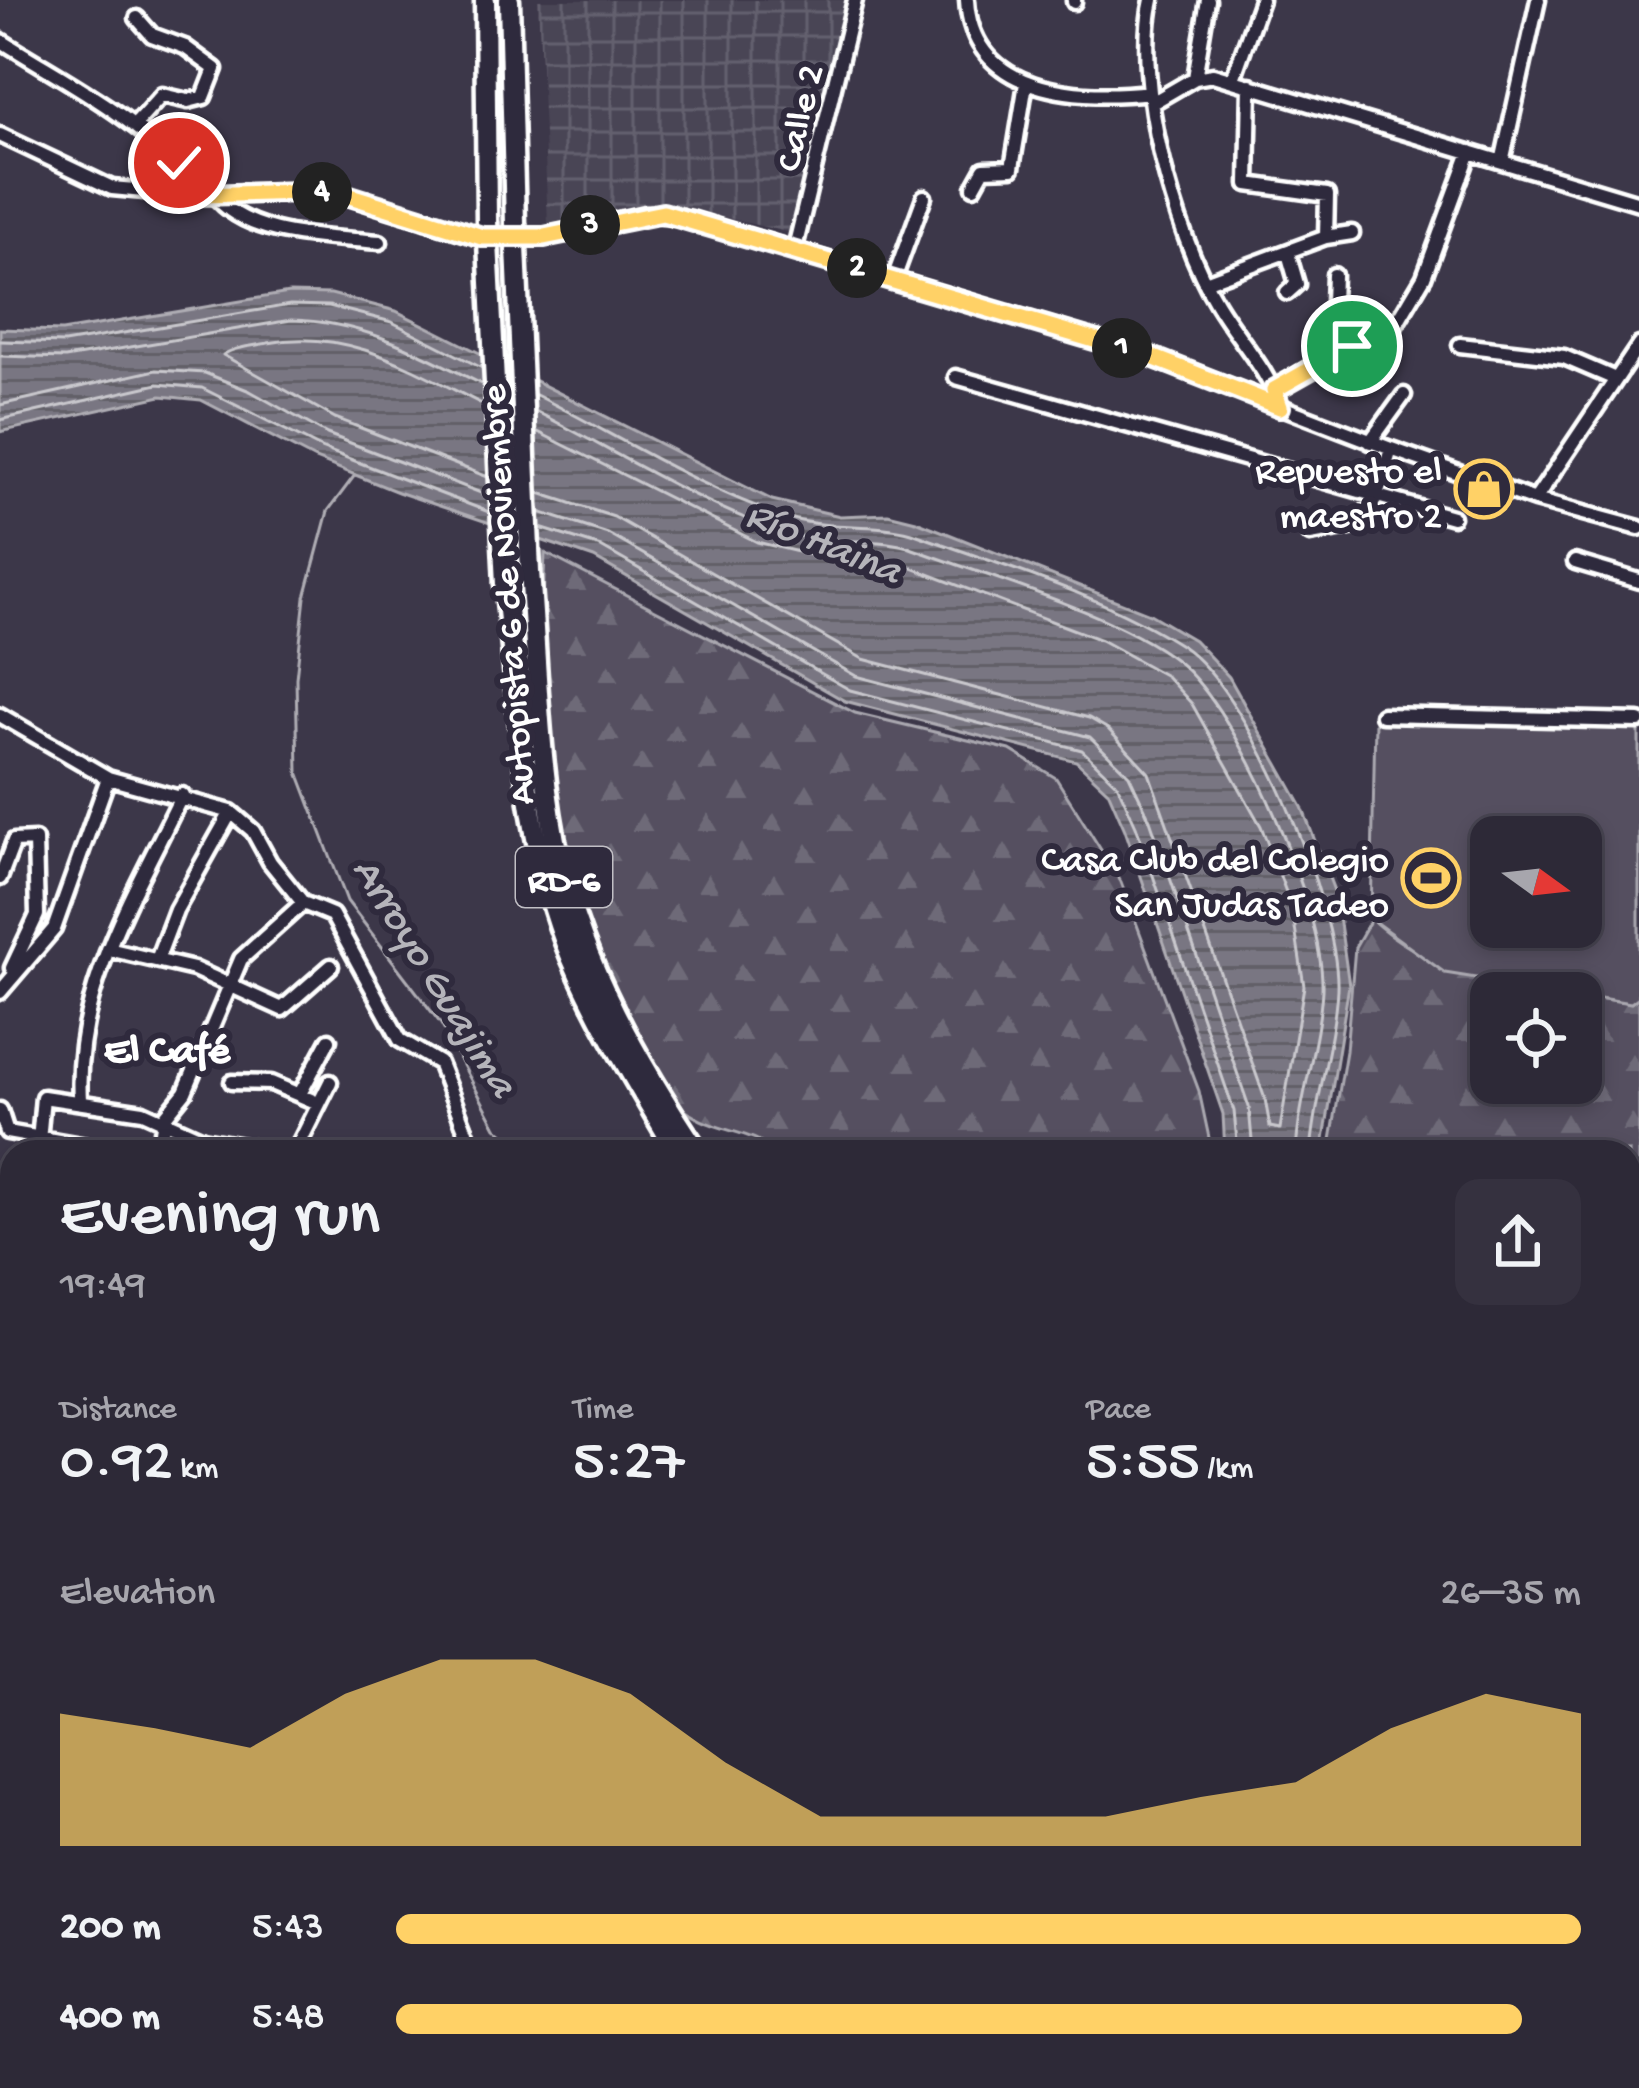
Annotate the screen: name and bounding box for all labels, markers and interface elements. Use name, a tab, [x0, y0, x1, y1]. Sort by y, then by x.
street label: Calle 2	[768, 61, 837, 177]
pin	[128, 112, 230, 214]
icon: check	[146, 130, 212, 196]
pin: 4	[292, 162, 352, 222]
text: 4	[314, 173, 330, 211]
pin: 3	[560, 195, 620, 255]
text: 3	[581, 206, 599, 244]
pin: 2	[827, 238, 887, 298]
text: 2	[849, 249, 865, 287]
pin	[1301, 295, 1403, 397]
icon: arrive	[1319, 313, 1385, 379]
pin: 1	[1092, 318, 1152, 378]
text: 1	[1115, 329, 1129, 367]
street label: Autopista 6 de Noviembre	[473, 382, 549, 806]
place label: Repuesto el maestro 2	[1255, 451, 1442, 542]
shop icon: Repuesto el maestro 2	[1453, 458, 1515, 520]
water label: Río Haina	[738, 493, 909, 600]
north arrow	[1470, 816, 1602, 948]
map controls	[1470, 816, 1602, 1104]
place label: Casa Club del Colegio San Judas Tadeo	[1041, 840, 1389, 931]
road number: RD-6	[516, 847, 612, 907]
sports icon: Casa Club del Colegio San Judas Tadeo	[1400, 847, 1462, 909]
water label: Arroyo Guajima	[339, 850, 526, 1110]
button: locate	[1470, 972, 1602, 1104]
district label: El Café	[104, 1029, 231, 1078]
button: share	[1455, 1179, 1581, 1305]
text: Evening run	[60, 1180, 380, 1258]
text: 19:49	[60, 1264, 146, 1310]
text: Distance	[60, 1392, 177, 1430]
text: Time	[573, 1392, 633, 1430]
text: Pace	[1086, 1392, 1151, 1430]
text: 0.92	[60, 1430, 172, 1500]
text: 5:27	[573, 1430, 684, 1500]
text: 5:55	[1086, 1430, 1200, 1500]
text: km	[172, 1451, 218, 1489]
text: /km	[1200, 1451, 1253, 1489]
text: Elevation	[60, 1572, 215, 1618]
text: 26–35 m	[1441, 1572, 1581, 1618]
text: 200 m	[60, 1906, 160, 1952]
text: 5:43	[252, 1906, 323, 1952]
text: 400 m	[60, 1996, 160, 2042]
text: 5:48	[252, 1996, 325, 2042]

